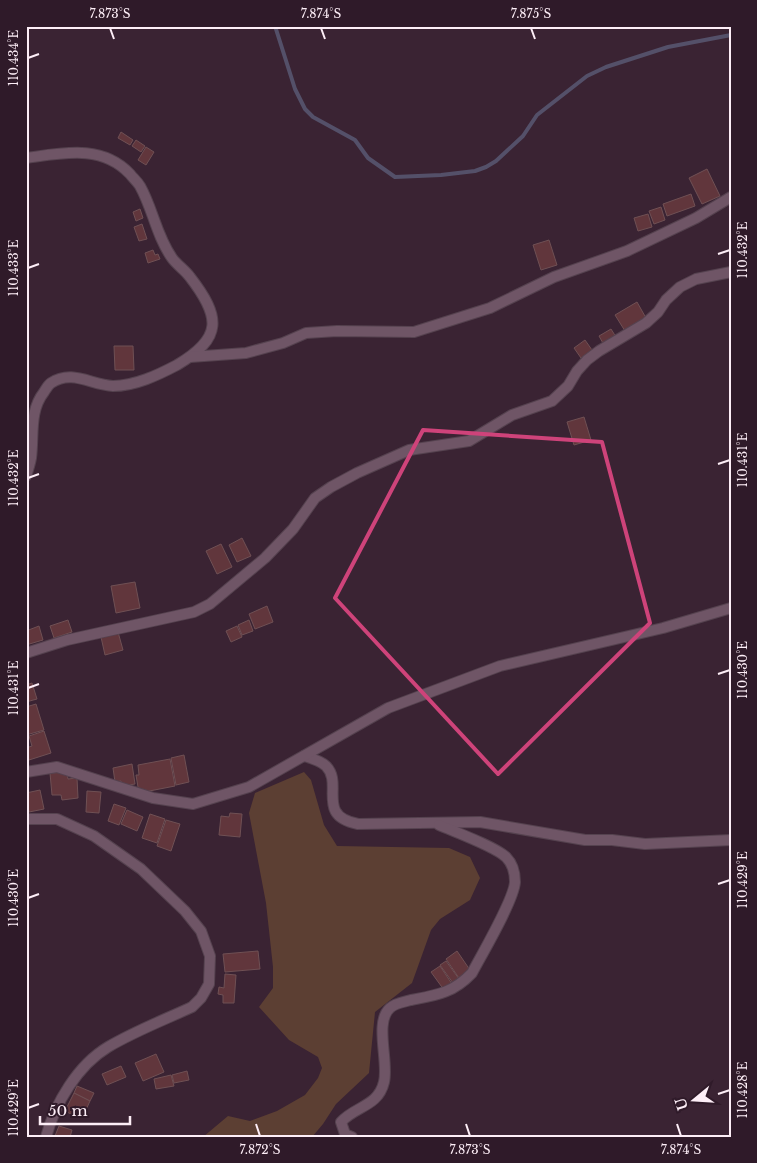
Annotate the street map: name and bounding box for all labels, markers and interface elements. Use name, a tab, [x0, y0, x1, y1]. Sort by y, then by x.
text: 7.873°S	[89, 6, 131, 21]
text: 7.874°S	[301, 6, 341, 21]
text: 7.875°S	[511, 6, 551, 21]
text: 110.434°E	[6, 30, 21, 86]
text: 110.432°E	[735, 221, 750, 278]
text: 110.433°E	[6, 239, 21, 296]
text: 110.431°E	[735, 432, 750, 487]
text: 110.432°E	[6, 449, 21, 506]
text: 110.430°E	[735, 641, 750, 699]
text: 110.431°E	[6, 660, 21, 715]
text: 110.429°E	[735, 851, 750, 909]
text: 110.430°E	[6, 869, 21, 927]
text: 110.428°E	[735, 1061, 750, 1118]
north arrow	[670, 1076, 720, 1126]
text: 110.429°E	[6, 1079, 21, 1137]
scale bar	[40, 1093, 130, 1125]
text: U	[671, 1095, 692, 1113]
text: 50 m	[48, 1101, 88, 1120]
text: 7.872°S	[239, 1142, 281, 1157]
text: 7.873°S	[449, 1142, 491, 1157]
text: 7.874°S	[661, 1142, 701, 1157]

